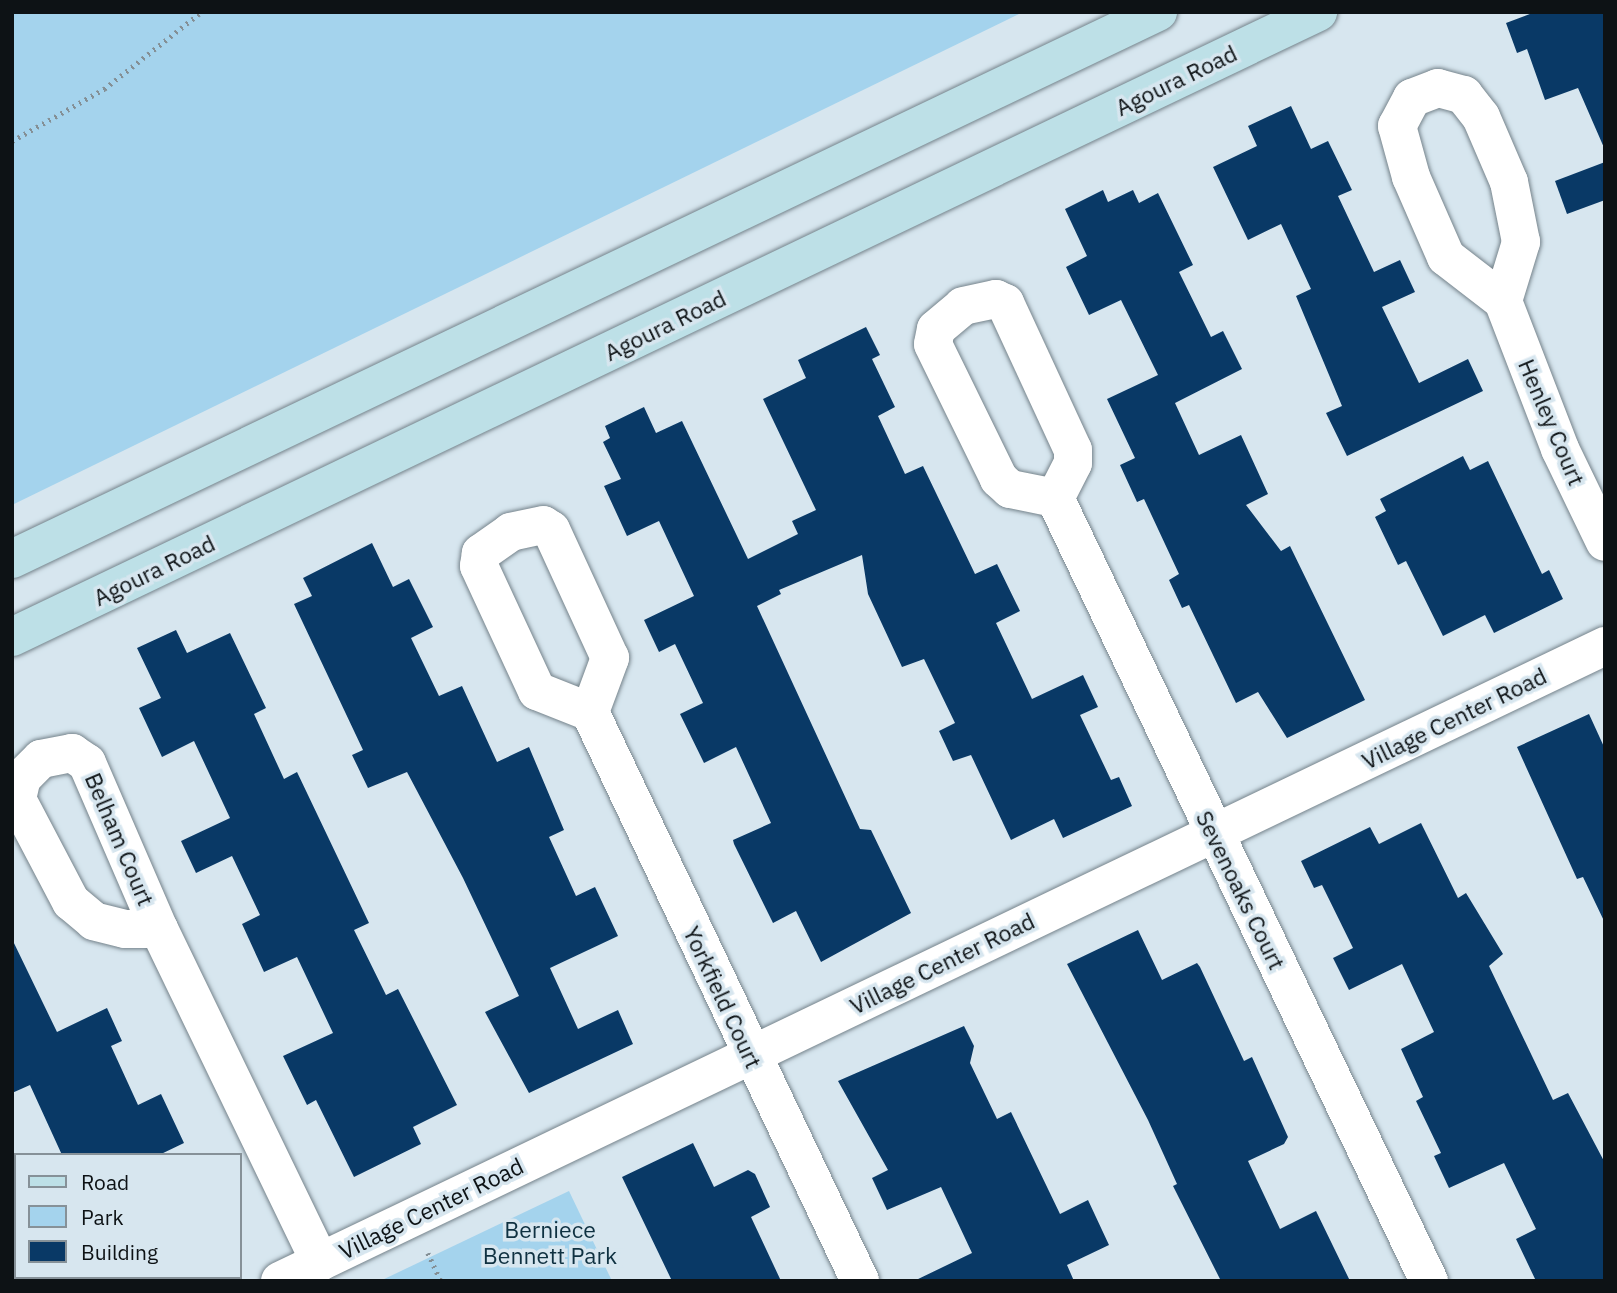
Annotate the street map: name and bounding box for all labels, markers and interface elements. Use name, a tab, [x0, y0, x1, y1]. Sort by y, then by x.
street label: Agoura Road	[1111, 39, 1241, 121]
street label: Agoura Road	[600, 284, 730, 366]
street label: Henley Court	[1513, 355, 1591, 489]
street label: Agoura Road	[89, 529, 219, 611]
street label: Village Center Road	[1357, 661, 1551, 775]
street label: Belham Court	[80, 768, 160, 910]
street label: Sevenoaks Court	[1191, 806, 1291, 974]
street label: Village Center Road	[845, 906, 1039, 1020]
street label: Yorkfield Court	[678, 922, 768, 1072]
street label: Village Center Road	[334, 1151, 528, 1265]
legend	[14, 1153, 242, 1279]
text: Road	[81, 1168, 129, 1196]
text: Park	[81, 1203, 124, 1231]
park label: Berniece Bennett Park	[483, 1215, 617, 1269]
text: Building	[81, 1238, 158, 1266]

